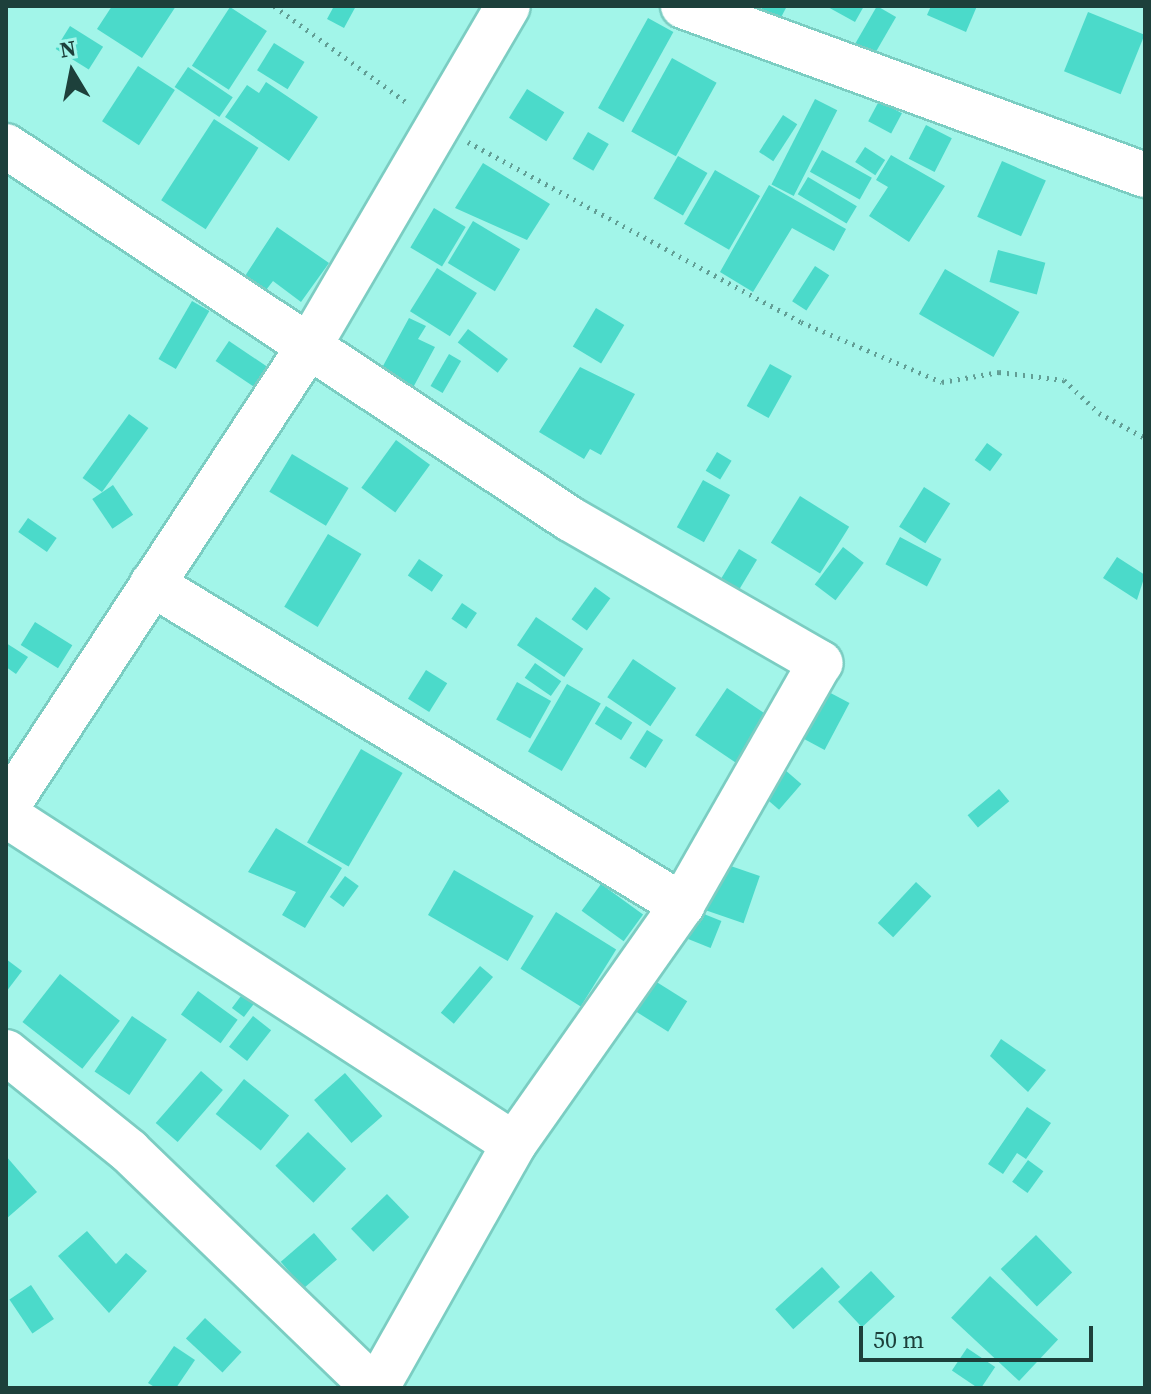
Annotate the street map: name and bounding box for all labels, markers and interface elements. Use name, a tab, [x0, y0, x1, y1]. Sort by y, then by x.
north arrow	[32, 32, 112, 112]
text: N	[57, 32, 78, 65]
scale bar	[863, 1310, 1097, 1360]
text: 50 m	[873, 1323, 924, 1356]

